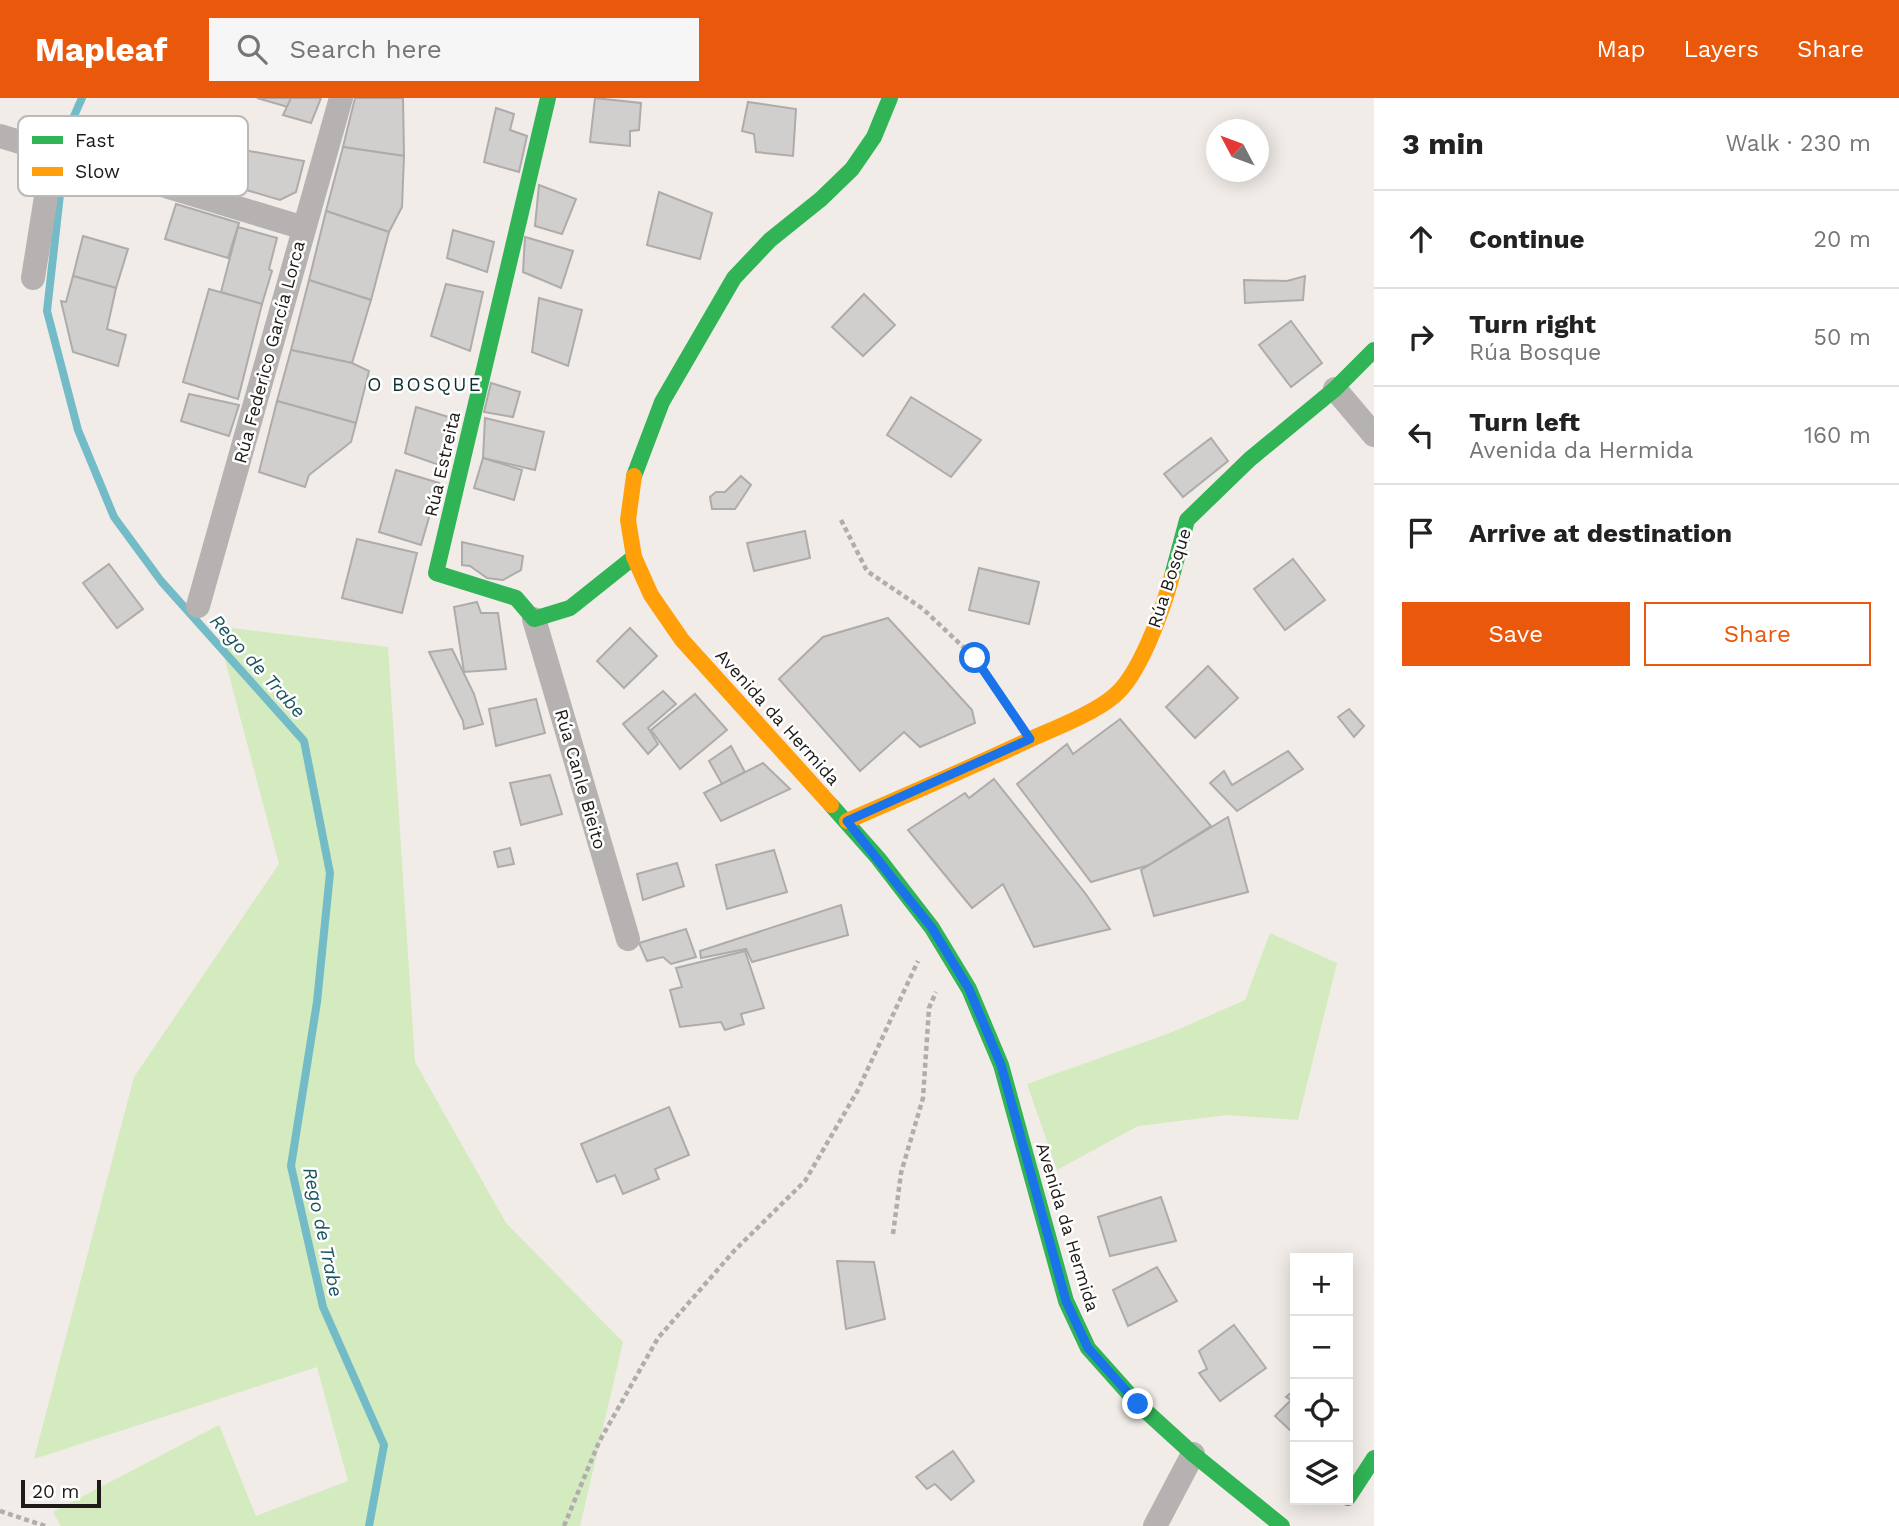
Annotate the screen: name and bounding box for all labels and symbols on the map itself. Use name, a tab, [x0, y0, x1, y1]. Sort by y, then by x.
legend	[18, 116, 248, 196]
north arrow	[1206, 119, 1269, 182]
text: Fast	[75, 129, 114, 152]
text: Slow	[75, 160, 120, 183]
street label: Rúa Federico García Lorca	[229, 238, 309, 466]
district label: O BOSQUE	[367, 373, 483, 396]
street label: Rúa Estreita	[420, 409, 464, 519]
street label: Rúa Bosque	[1143, 525, 1195, 631]
water label: Rego de Trabe	[205, 609, 311, 723]
route start	[959, 642, 990, 673]
street label: Avenida da Hermida	[711, 645, 845, 789]
street label: Rúa Canle Bieito	[551, 707, 611, 851]
street label: Avenida da Hermida	[1032, 1140, 1104, 1314]
water label: Rego de Trabe	[298, 1165, 348, 1299]
route end	[1122, 1388, 1153, 1419]
scale bar	[21, 1477, 102, 1509]

